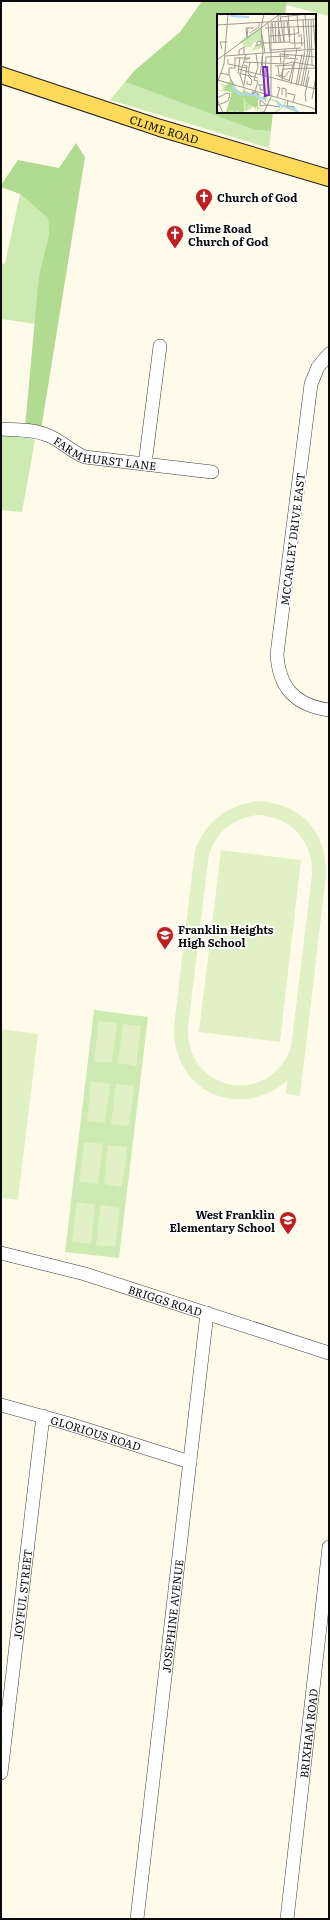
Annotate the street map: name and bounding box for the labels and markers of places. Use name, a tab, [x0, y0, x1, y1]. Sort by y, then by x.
church icon: Church of God	[194, 187, 214, 212]
place label: Church of God	[217, 189, 297, 205]
place label: Clime Road Church of God	[188, 220, 268, 249]
church icon: Clime Road Church of God	[165, 224, 185, 249]
place label: Franklin Heights High School	[178, 921, 274, 950]
school or university icon: Franklin Heights High School	[155, 925, 175, 950]
place label: West Franklin Elementary School	[170, 1206, 275, 1235]
school or university icon: West Franklin Elementary School	[278, 1210, 298, 1235]

